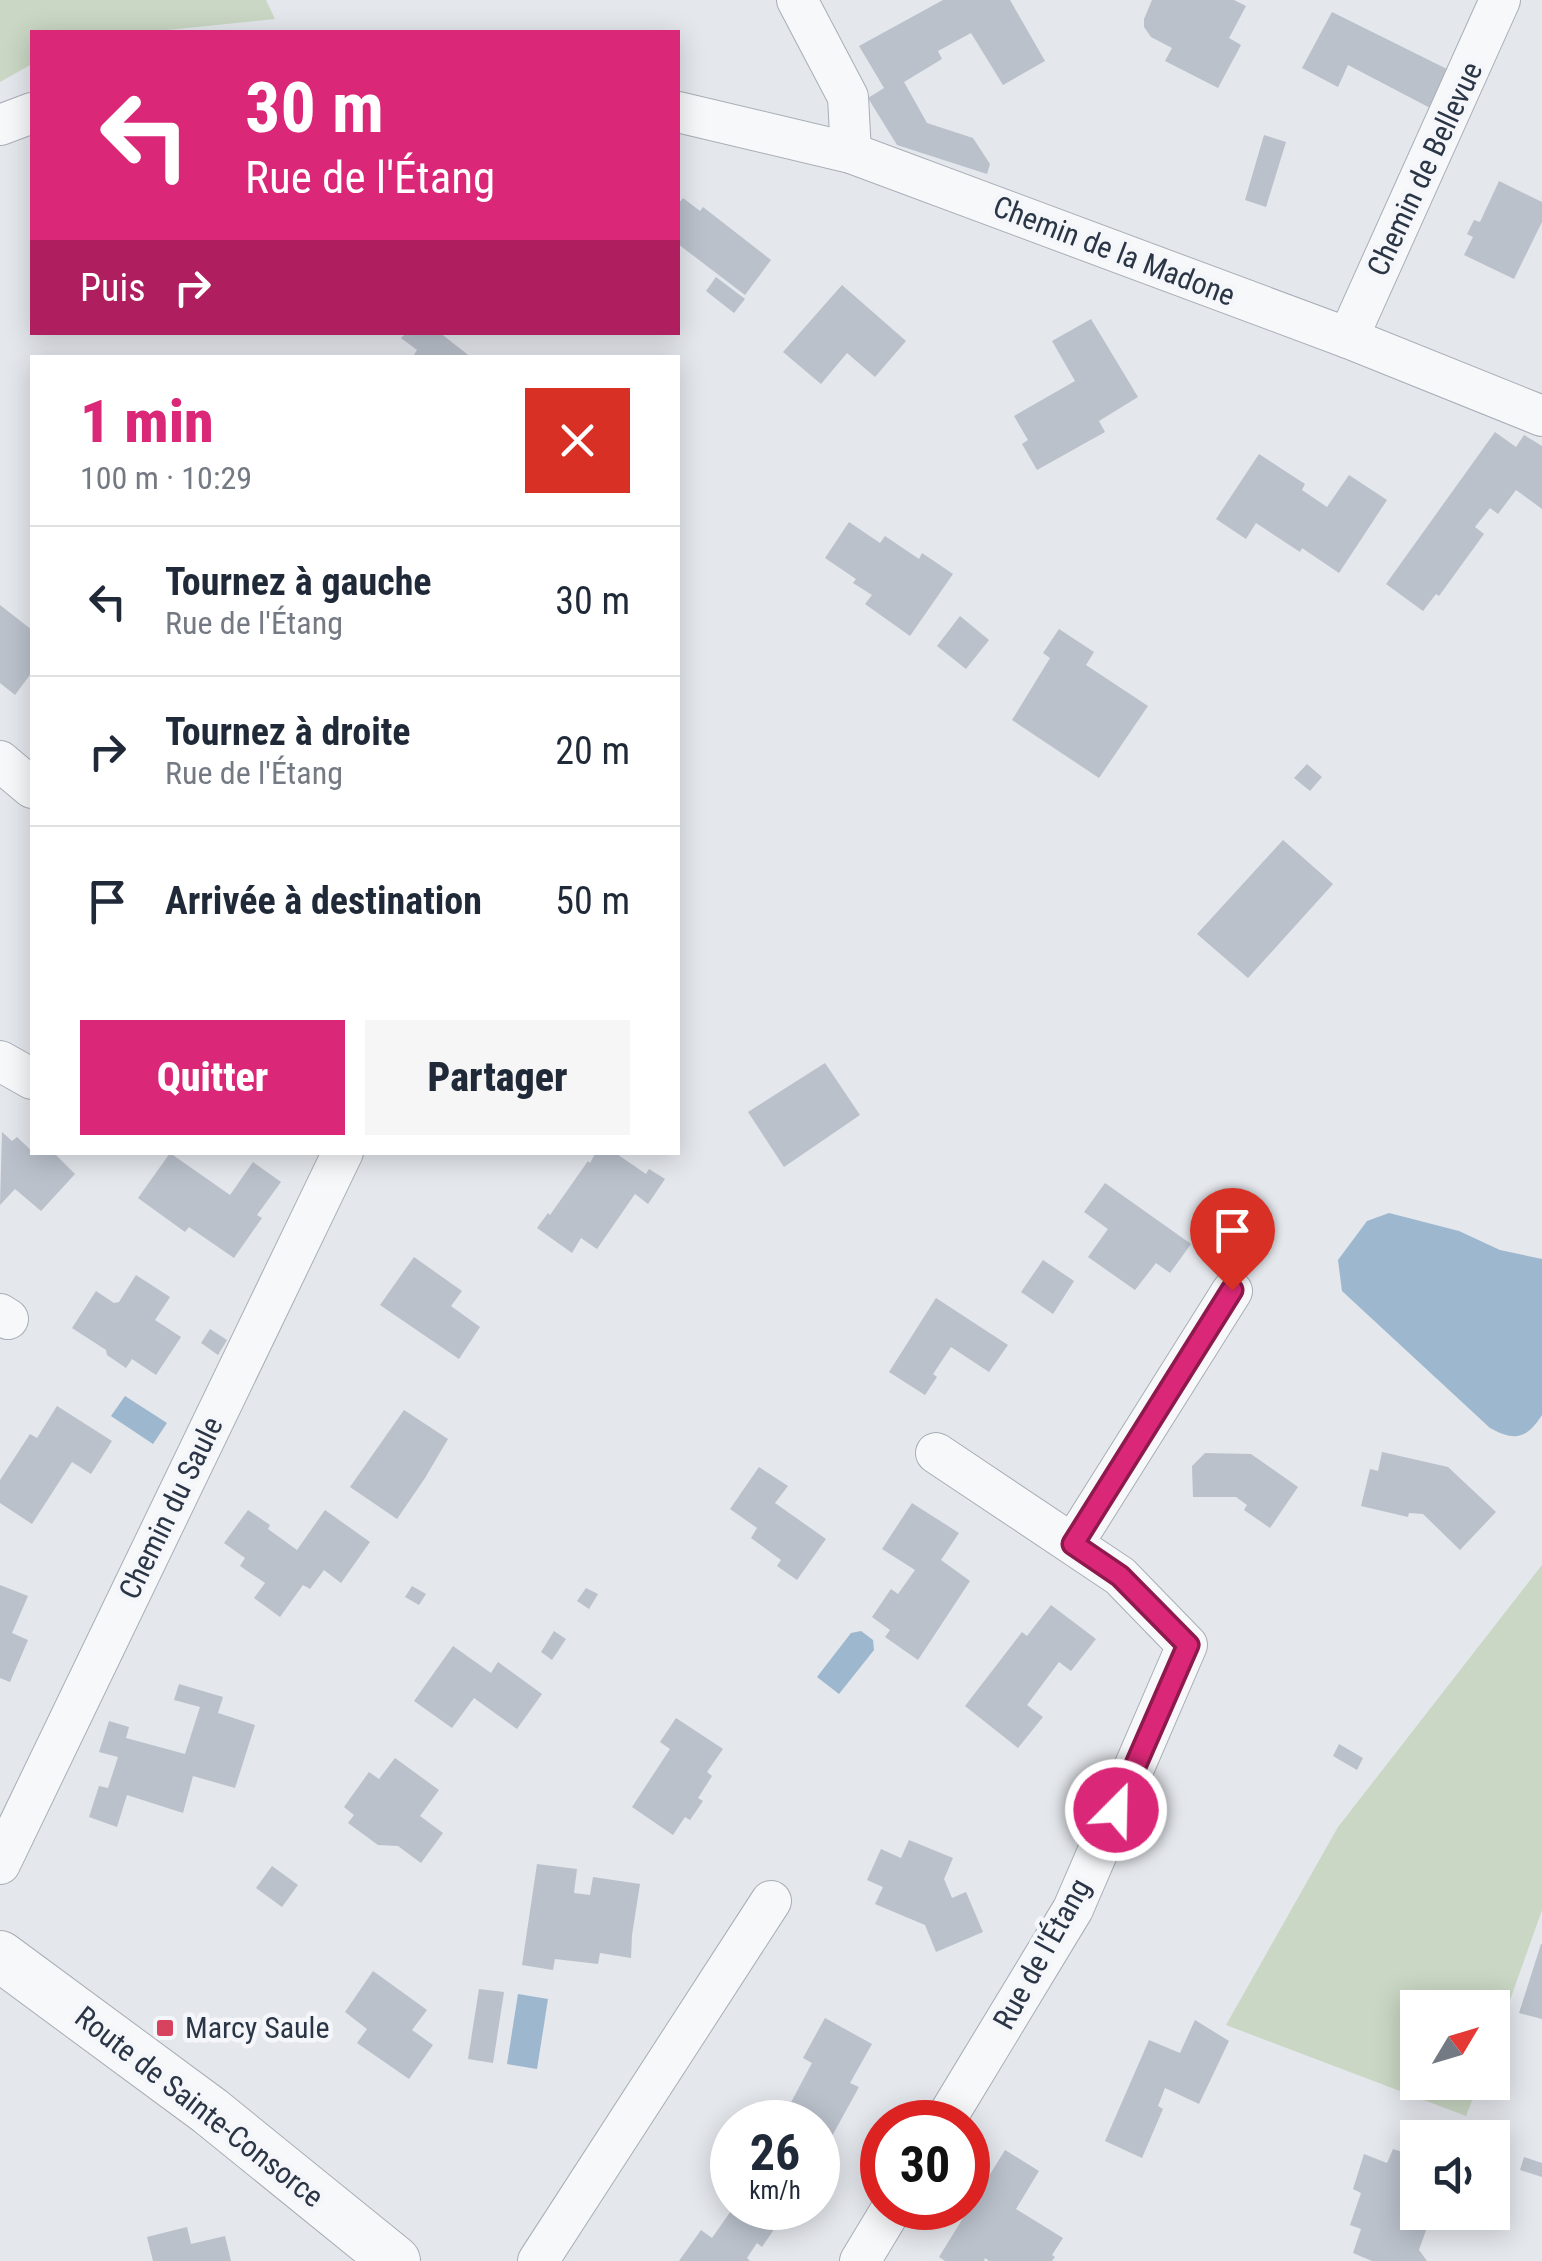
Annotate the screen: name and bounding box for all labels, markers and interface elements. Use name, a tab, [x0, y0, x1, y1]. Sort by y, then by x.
street label: Chemin de Bellevue	[1360, 56, 1489, 281]
text: 30 m	[245, 67, 384, 149]
icon: left	[80, 70, 210, 200]
text: Rue de l'Étang	[245, 151, 495, 204]
street label: Chemin de la Madone	[988, 188, 1240, 313]
icon: right	[165, 260, 220, 315]
text: Puis	[80, 266, 145, 310]
text: 1 min	[80, 386, 214, 457]
button: close	[525, 388, 630, 493]
text: 100 m · 10:29	[80, 459, 252, 497]
text: Tournez à gauche	[165, 560, 432, 604]
icon: left	[80, 574, 135, 629]
text: 30 m	[555, 579, 630, 623]
text: Rue de l'Étang	[165, 604, 343, 642]
text: Tournez à droite	[165, 710, 411, 754]
icon: right	[80, 724, 135, 779]
text: 20 m	[555, 729, 630, 773]
text: Rue de l'Étang	[165, 754, 343, 792]
icon: arrive	[80, 874, 135, 929]
text: Arrivée à destination	[165, 879, 482, 923]
text: 50 m	[555, 879, 630, 923]
button: Quitter	[80, 1020, 345, 1135]
button: Partager	[365, 1020, 630, 1135]
pin	[1190, 1188, 1275, 1291]
icon: arrive	[1205, 1203, 1260, 1258]
street label: Chemin du Saule	[111, 1411, 230, 1604]
position arrow	[1064, 1758, 1168, 1862]
street label: Rue de l'Étang	[986, 1872, 1097, 2035]
north arrow	[1400, 1990, 1510, 2100]
map controls	[1400, 1990, 1510, 2230]
street label: Route de Sainte-Consorce	[68, 1999, 330, 2214]
place label: Marcy Saule	[185, 2010, 330, 2045]
marker: Marcy Saule	[154, 2017, 176, 2039]
speed limit sign: 30	[860, 2100, 990, 2230]
button: sound	[1400, 2120, 1510, 2230]
text: 26	[750, 2124, 800, 2182]
text: km/h	[749, 2176, 801, 2205]

